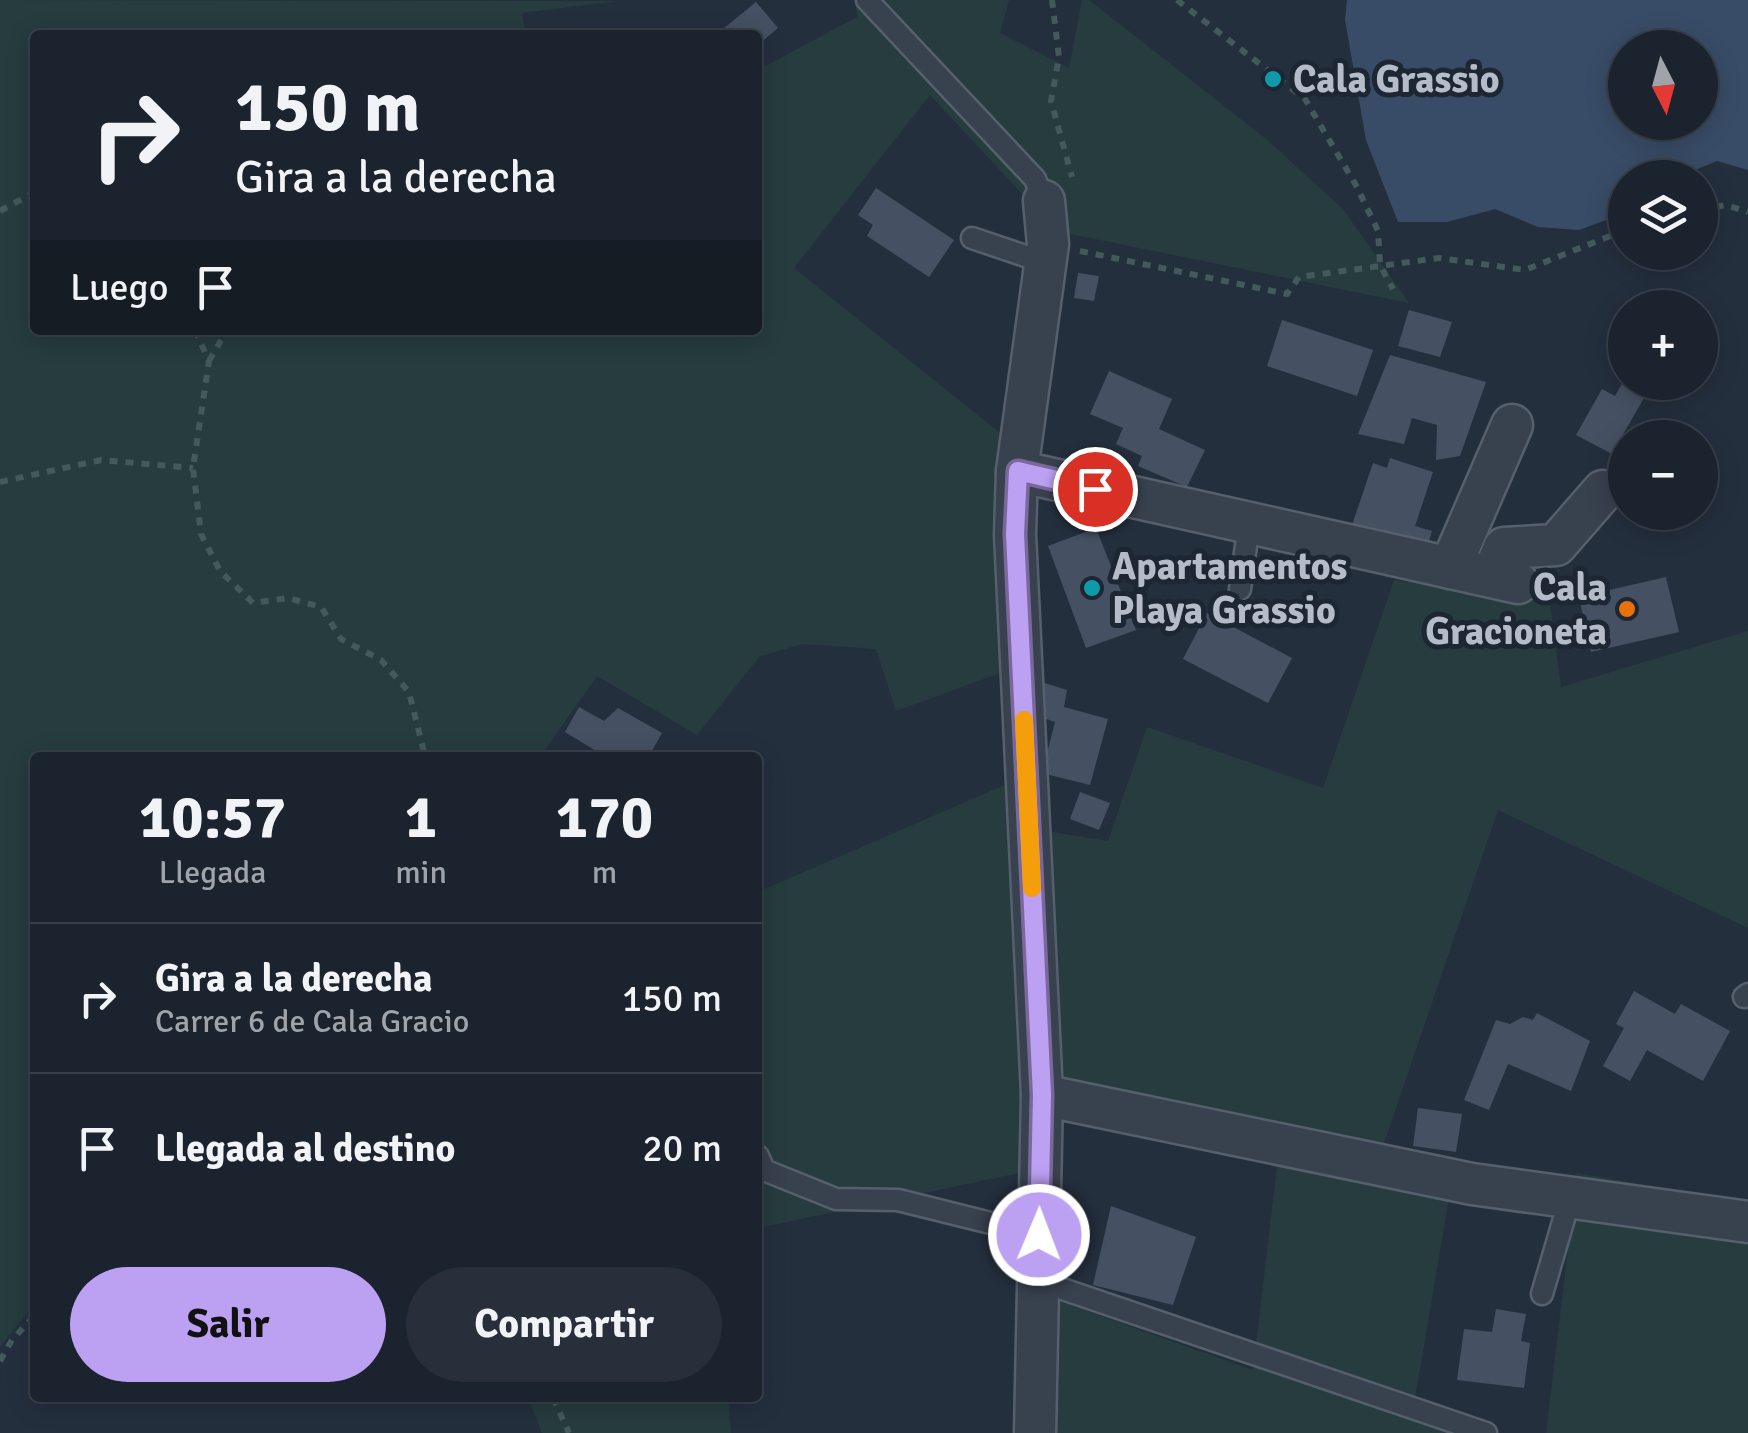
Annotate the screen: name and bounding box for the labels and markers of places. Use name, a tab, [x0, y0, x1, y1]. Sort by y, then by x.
place label: Cala Grassio	[1293, 56, 1500, 103]
marker: Cala Grassio	[1262, 68, 1284, 90]
pin	[1053, 447, 1138, 532]
place label: Apartamentos Playa Grassio	[1112, 543, 1347, 634]
place label: Cala Gracioneta	[1425, 564, 1607, 655]
marker: Apartamentos Playa Grassio	[1081, 577, 1103, 599]
marker: Cala Gracioneta	[1616, 598, 1638, 620]

